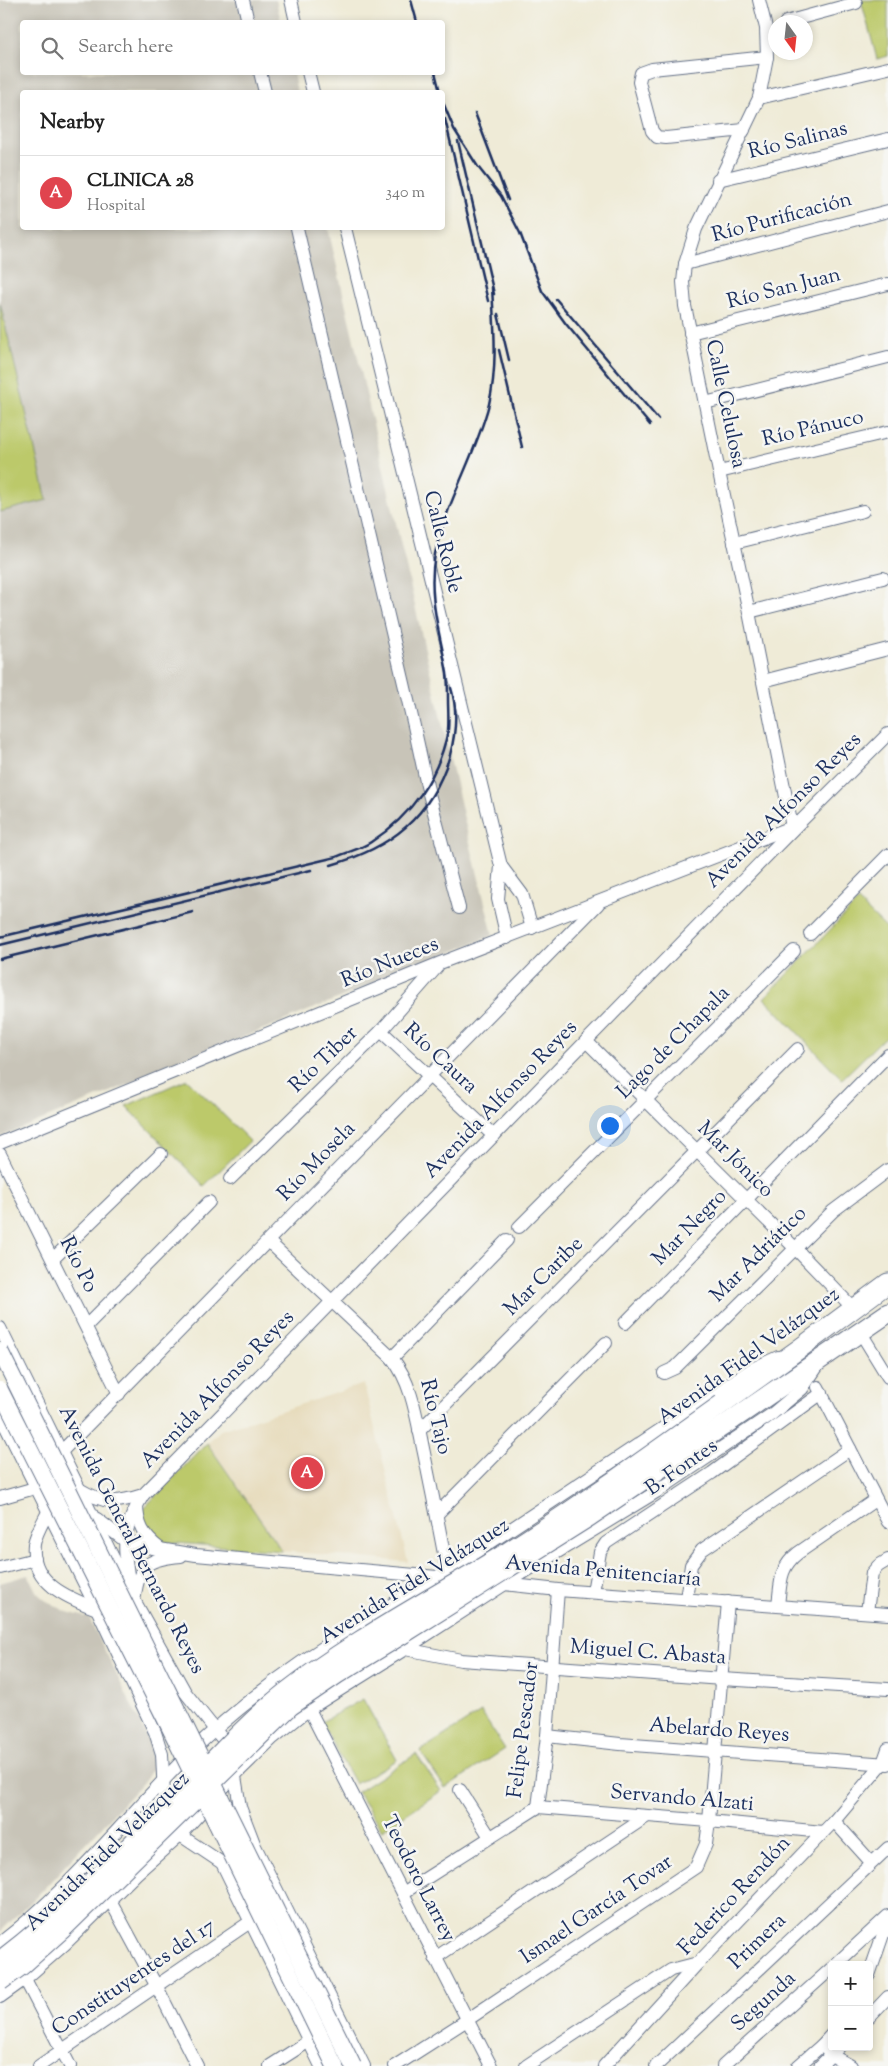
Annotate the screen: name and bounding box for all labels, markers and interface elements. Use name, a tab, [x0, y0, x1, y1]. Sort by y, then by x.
north arrow	[768, 15, 813, 60]
search box	[20, 20, 445, 75]
icon: search	[38, 34, 66, 62]
text: Search here	[78, 34, 173, 61]
text: Nearby	[40, 108, 105, 138]
street label: Río Salinas	[745, 114, 851, 168]
text: CLINICA 28	[87, 168, 194, 195]
text: A	[50, 182, 63, 205]
text: 340 m	[386, 182, 425, 205]
street label: Río Purificación	[709, 185, 855, 251]
text: Hospital	[87, 195, 145, 218]
street label: Río San Juan	[724, 260, 844, 318]
street label: Calle Celulosa	[697, 337, 753, 471]
street label: Río Pánuco	[759, 403, 867, 455]
street label: Calle Roble	[415, 488, 469, 596]
street label: Avenida Alfonso Reyes	[699, 726, 869, 896]
street label: Río Nueces	[337, 930, 443, 996]
street label: Lago de Chapala	[610, 979, 738, 1107]
street label: Avenida Alfonso Reyes	[417, 1014, 585, 1186]
street label: Río Caura	[396, 1016, 484, 1102]
street label: Río Tiber	[283, 1019, 365, 1101]
your location	[597, 1113, 623, 1139]
street label: Río Mosela	[271, 1115, 363, 1209]
street label: Mar Jónico	[690, 1115, 780, 1205]
street label: Mar Negro	[646, 1183, 734, 1273]
street label: Mar Adriático	[704, 1200, 814, 1310]
street label: Mar Caribe	[497, 1230, 591, 1324]
street label: Río Po	[51, 1232, 105, 1298]
street label: Avenida Fidel Velázquez	[652, 1281, 846, 1433]
street label: Avenida Alfonso Reyes	[134, 1304, 302, 1476]
street label: Río Tajo	[411, 1376, 459, 1458]
street label: Avenida General Bernardo Reyes	[50, 1401, 212, 1679]
street label: B. Fontes	[640, 1432, 724, 1504]
pin: A	[291, 1454, 323, 1492]
street label: Avenida Fidel Velázquez	[314, 1511, 516, 1653]
street label: Avenida Penitenciaría	[504, 1548, 703, 1596]
street label: Miguel C. Abasta	[569, 1633, 727, 1673]
street label: Felipe Pescador	[501, 1660, 547, 1800]
street label: Abelardo Reyes	[648, 1711, 790, 1751]
street label: Avenida Fidel Velázquez	[19, 1765, 197, 1939]
street label: Servando Alzati	[609, 1778, 755, 1820]
street label: Teodoro Larrey	[373, 1810, 463, 1948]
street label: Federico Rendón	[672, 1830, 798, 1962]
street label: Ismael García Tovar	[515, 1848, 679, 1972]
street label: Primera	[722, 1907, 794, 1977]
street label: Constituyentes del 17	[46, 1912, 222, 2044]
map controls	[828, 1961, 873, 2051]
button: +	[828, 1961, 873, 2006]
street label: Segunda	[725, 1964, 803, 2039]
button: −	[828, 2006, 873, 2051]

